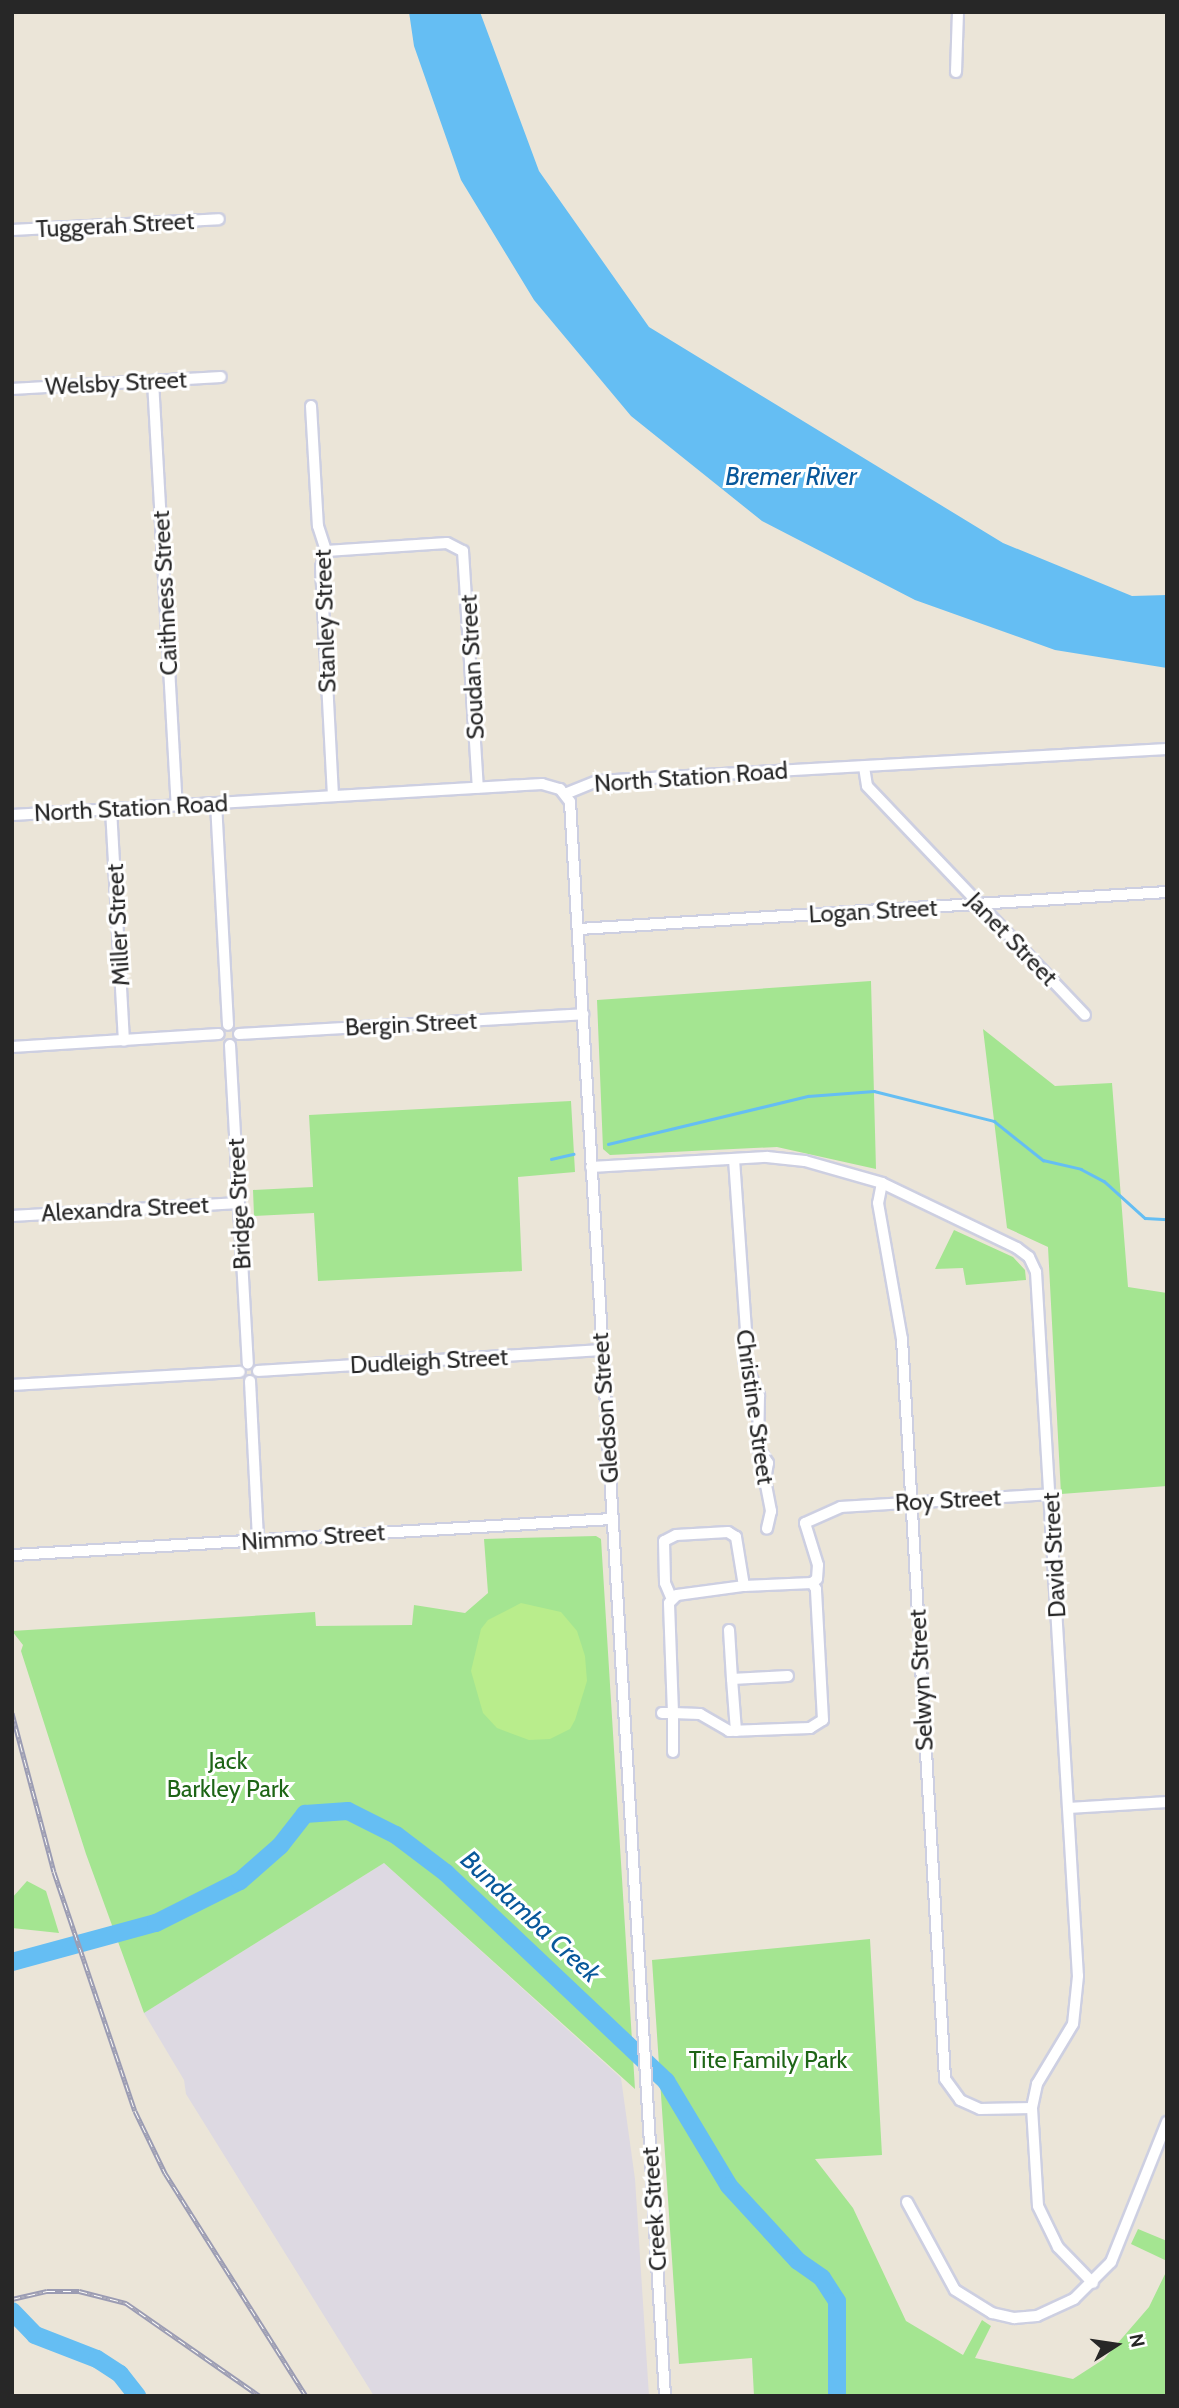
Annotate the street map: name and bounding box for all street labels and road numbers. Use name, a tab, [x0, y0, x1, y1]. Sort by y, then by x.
street label: Tuggerah Street	[35, 206, 195, 244]
street label: Welsby Street	[44, 365, 188, 401]
street label: Caithness Street	[146, 510, 184, 676]
street label: Stanley Street	[308, 549, 342, 693]
street label: Soudan Street	[454, 594, 490, 740]
street label: North Station Road	[593, 756, 789, 798]
street label: North Station Road	[33, 789, 229, 827]
street label: Miller Street	[100, 863, 136, 987]
street label: Janet Street	[961, 886, 1063, 992]
street label: Logan Street	[808, 893, 938, 929]
street label: Bergin Street	[344, 1006, 478, 1042]
street label: Bridge Street	[221, 1138, 257, 1270]
street label: Alexandra Street	[40, 1190, 210, 1228]
street label: Christine Street	[730, 1328, 780, 1486]
street label: Gledson Street	[585, 1332, 625, 1484]
street label: Dudleigh Street	[349, 1342, 509, 1380]
street label: Roy Street	[894, 1483, 1002, 1517]
street label: David Street	[1036, 1492, 1072, 1618]
street label: Nimmo Street	[240, 1518, 386, 1556]
street label: Selwyn Street	[903, 1608, 939, 1752]
street label: Creek Street	[635, 2146, 673, 2272]

